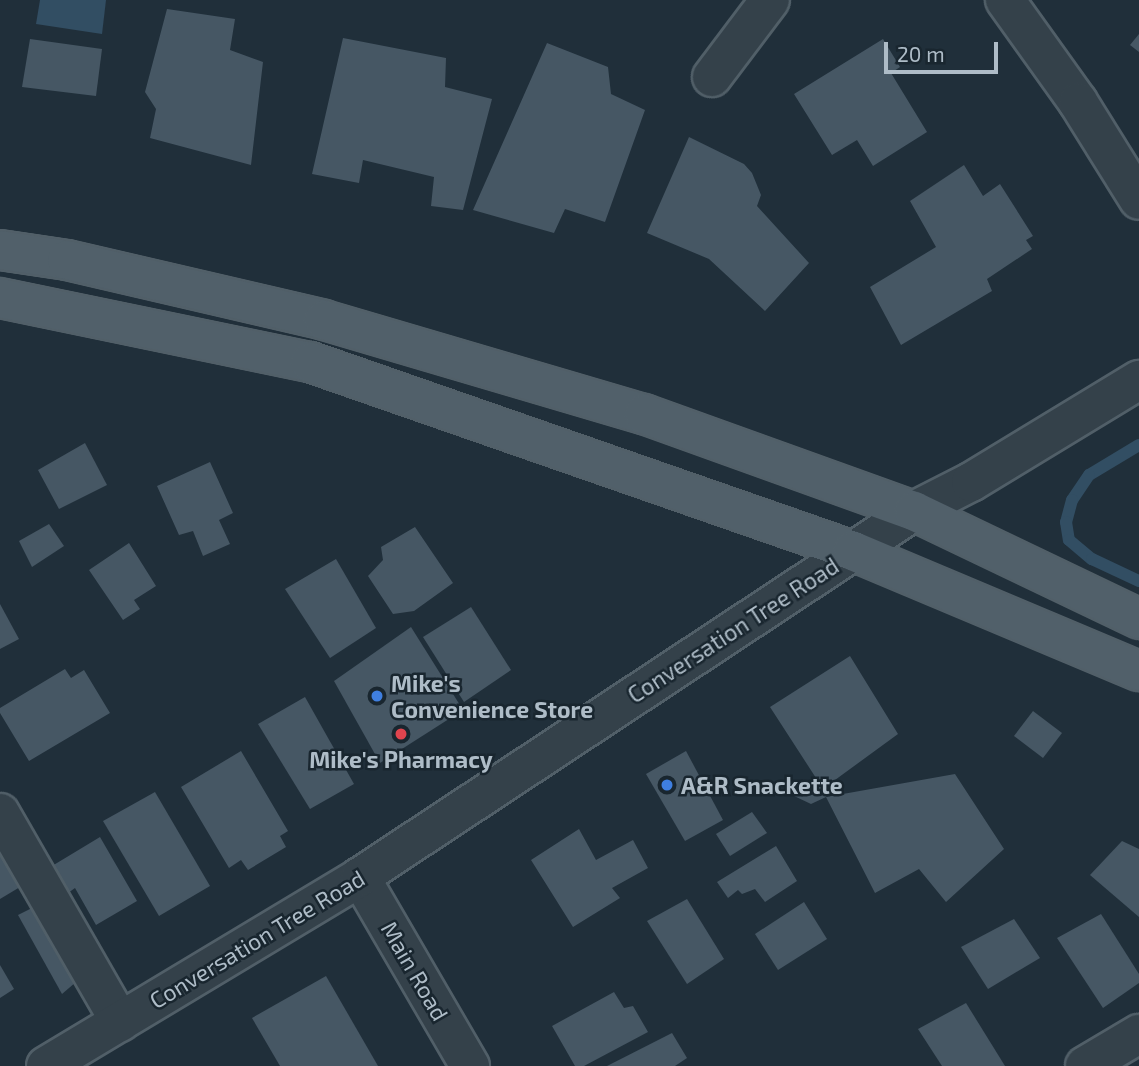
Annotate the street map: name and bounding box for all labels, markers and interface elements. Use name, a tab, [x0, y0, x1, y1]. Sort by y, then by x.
scale bar	[887, 28, 1001, 72]
text: 20 m	[897, 41, 945, 66]
street label: Conversation Tree Road	[622, 551, 844, 709]
place label: Mike's Convenience Store	[391, 669, 593, 723]
marker: Mike's Convenience Store	[369, 688, 385, 704]
marker: Mike's Pharmacy	[393, 726, 409, 742]
place label: Mike's Pharmacy	[309, 745, 493, 773]
place label: A&R Snackette	[681, 771, 843, 799]
marker: A&R Snackette	[659, 777, 675, 793]
street label: Conversation Tree Road	[144, 864, 370, 1014]
street label: Main Road	[376, 916, 454, 1026]

